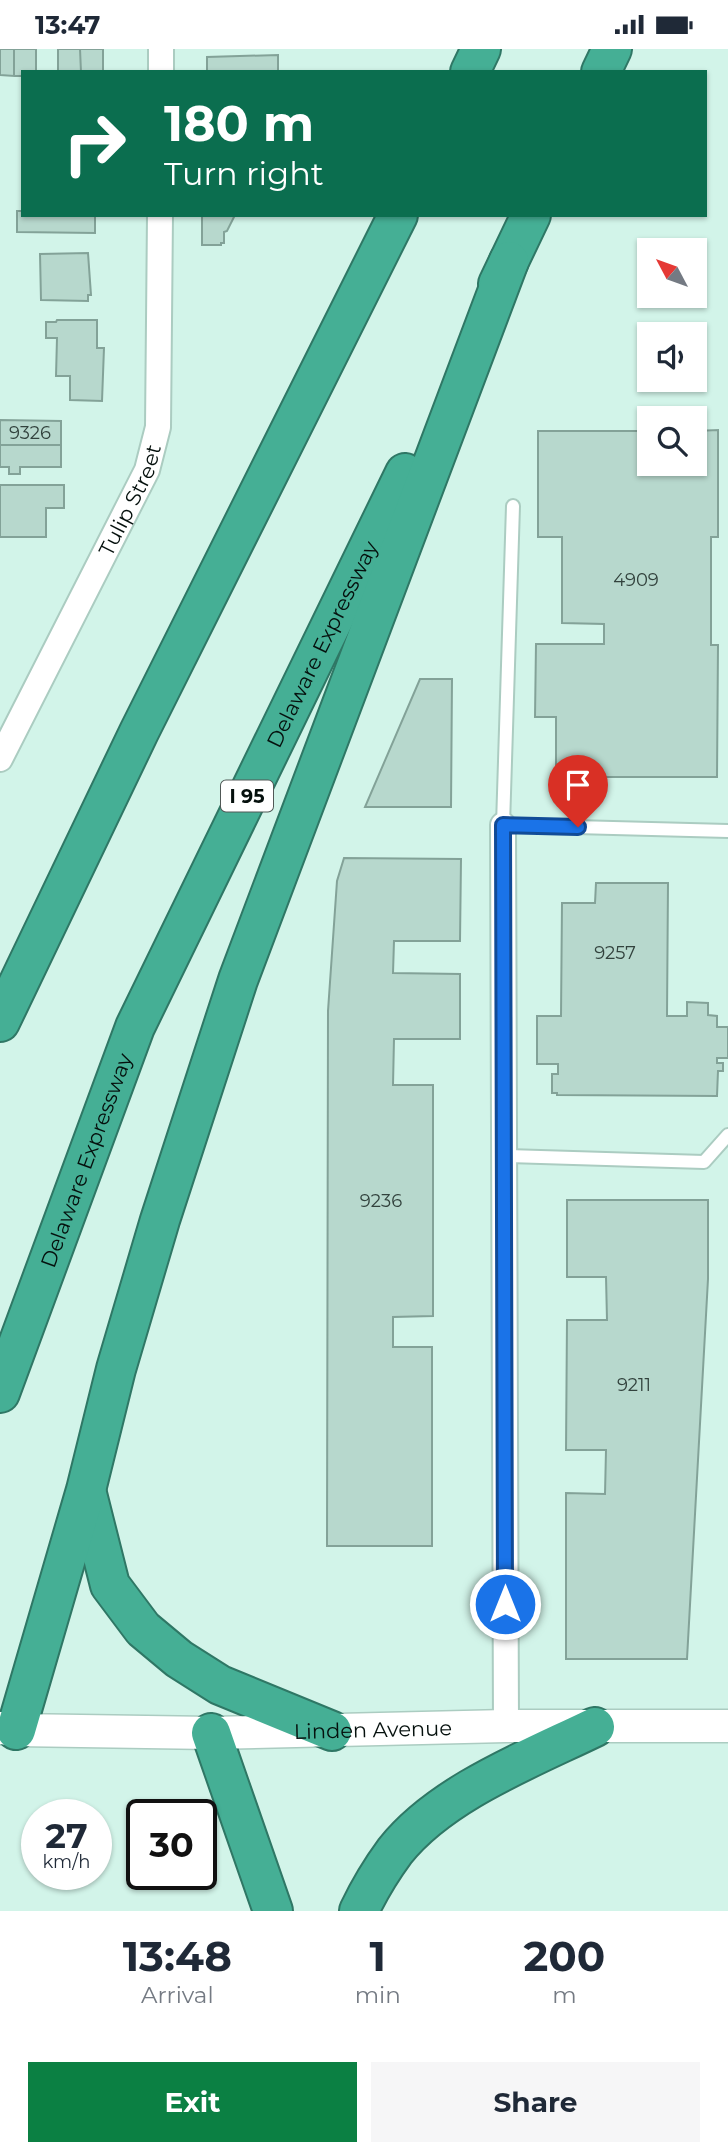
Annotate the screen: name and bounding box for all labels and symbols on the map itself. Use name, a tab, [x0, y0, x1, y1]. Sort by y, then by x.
north arrow	[637, 238, 707, 308]
house number: 9326	[9, 422, 51, 444]
street label: Tulip Street	[93, 442, 166, 560]
street label: Delaware Expressway	[261, 536, 383, 751]
house number: 4909	[613, 569, 659, 591]
pin	[548, 755, 608, 827]
road number: I 95	[221, 781, 273, 811]
house number: 9257	[594, 942, 636, 964]
street label: Delaware Expressway	[35, 1049, 137, 1271]
house number: 9236	[360, 1190, 402, 1212]
house number: 9211	[617, 1374, 651, 1396]
position arrow	[468, 1567, 542, 1641]
street label: Linden Avenue	[293, 1715, 452, 1744]
speed limit sign: 30	[126, 1799, 217, 1890]

